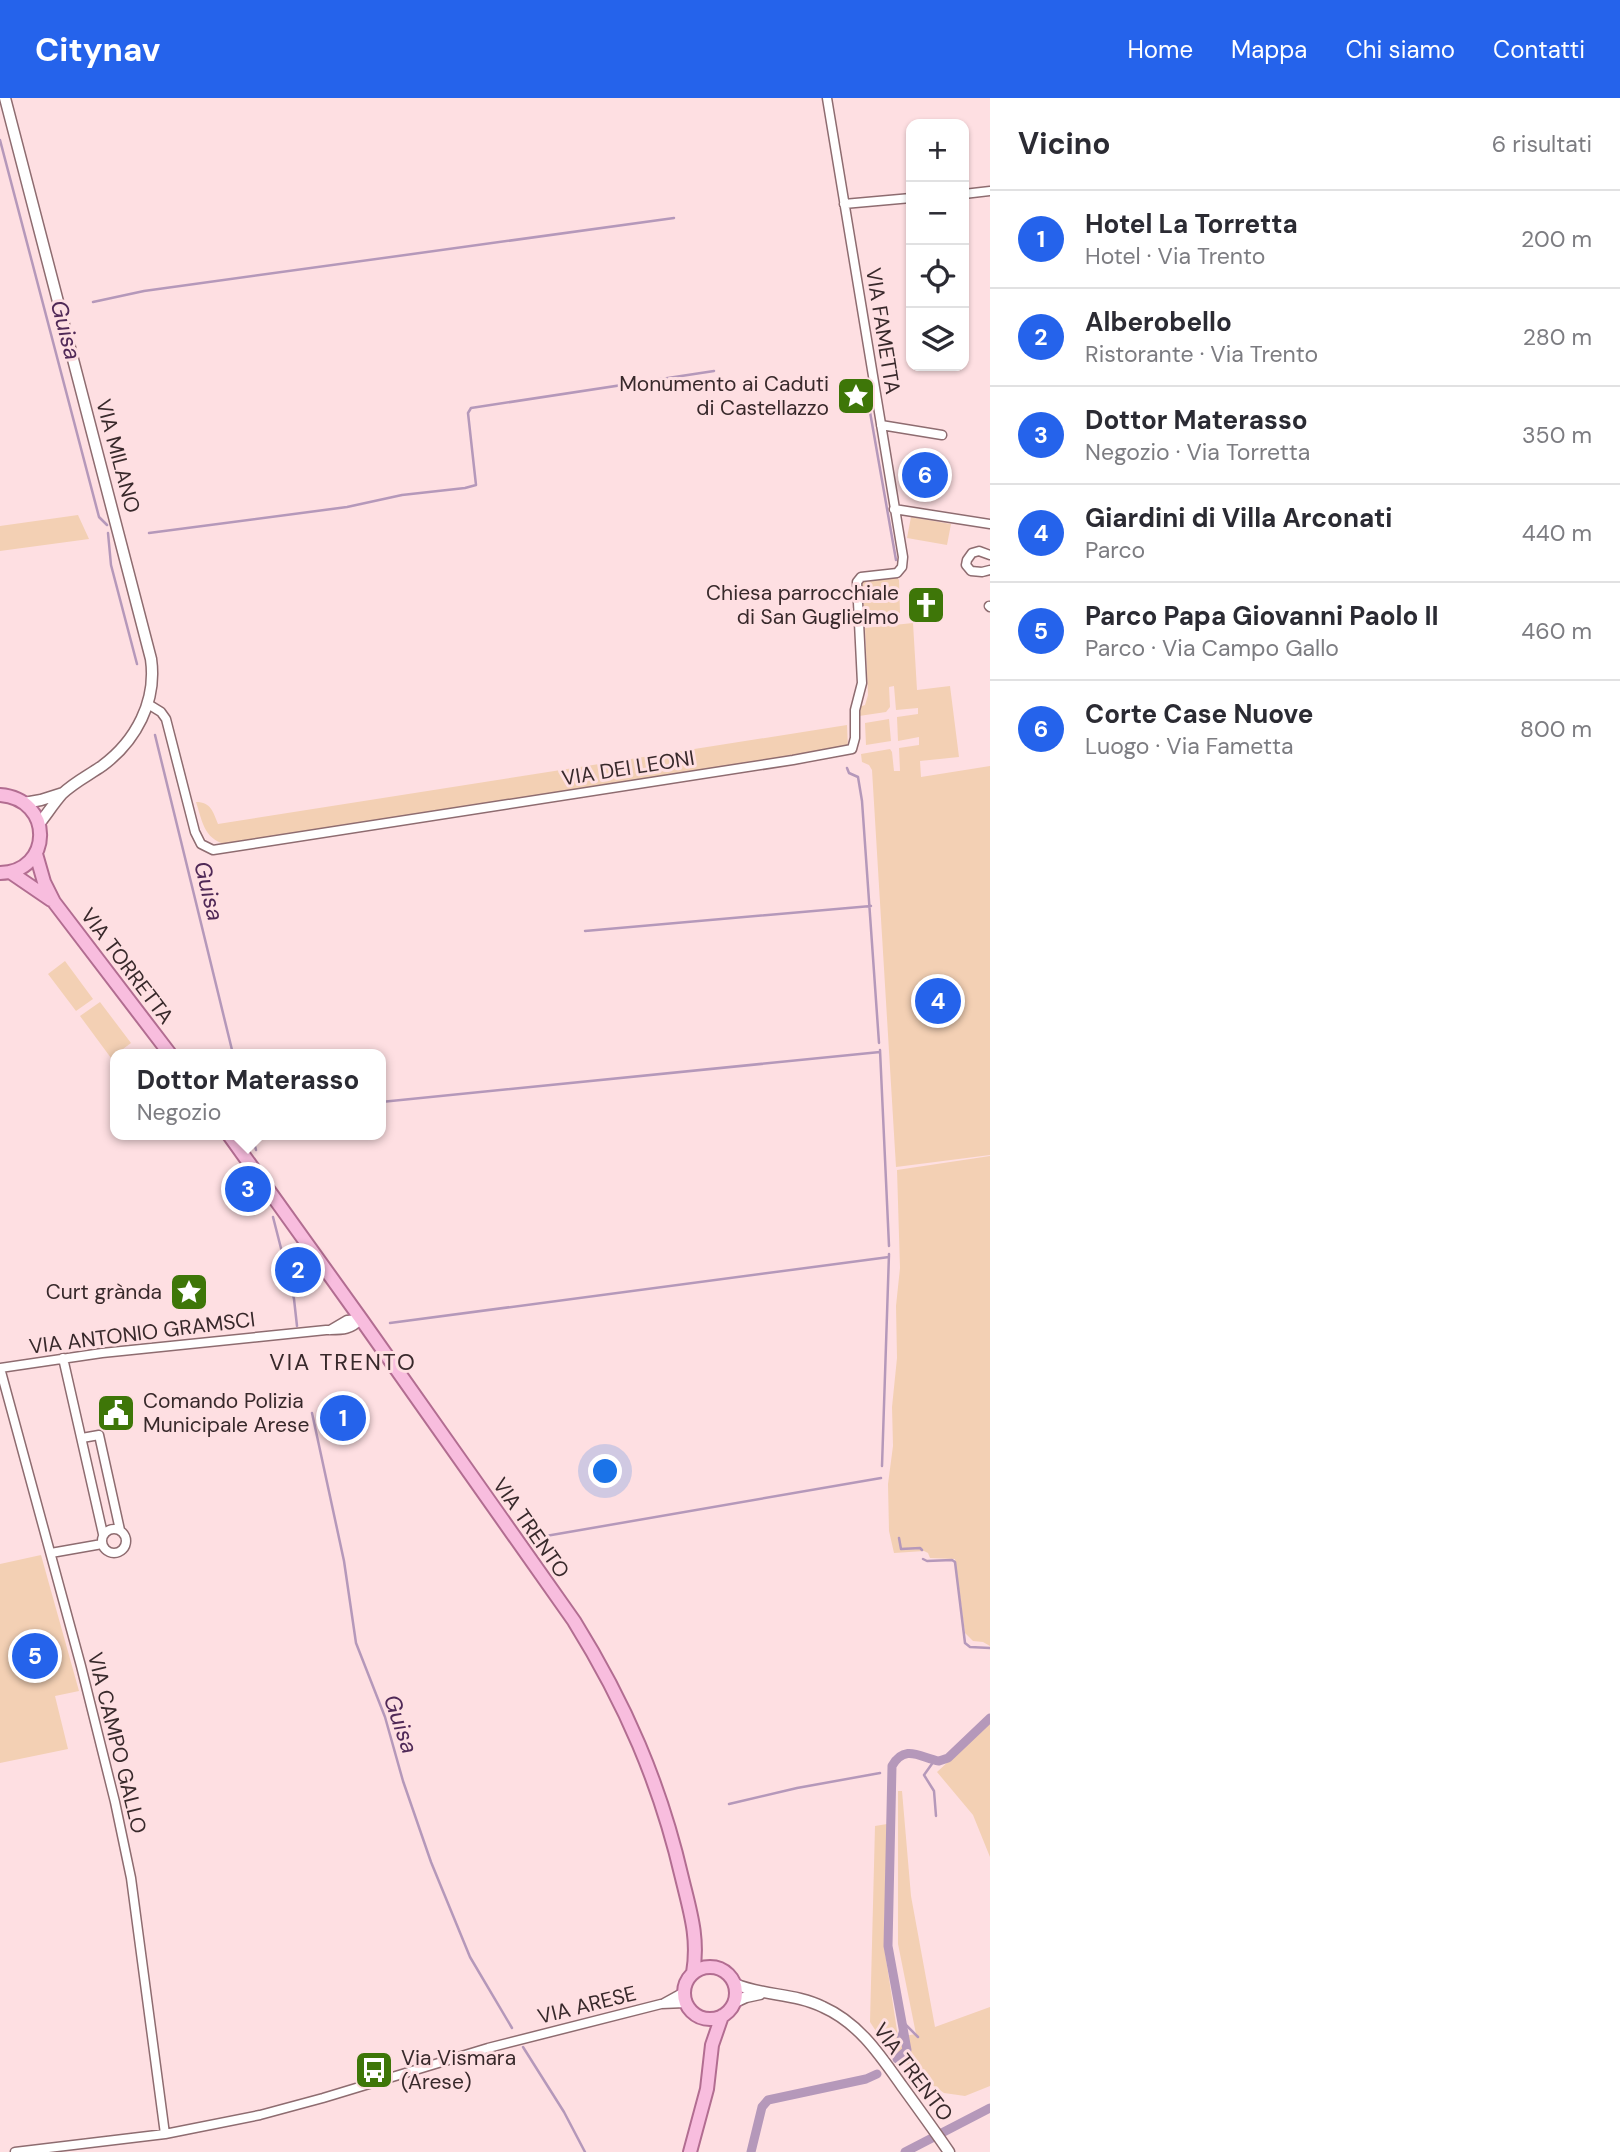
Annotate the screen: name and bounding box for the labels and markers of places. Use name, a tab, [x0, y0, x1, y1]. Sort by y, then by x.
place label: Monumento ai Caduti di Castellazzo	[619, 370, 829, 422]
place icon: Monumento ai Caduti di Castellazzo	[835, 375, 877, 417]
pin: 6	[902, 449, 948, 501]
place label: Chiesa parrocchiale di San Guglielmo	[706, 579, 899, 631]
church icon: Chiesa parrocchiale di San Guglielmo	[905, 584, 947, 626]
pin: 4	[915, 975, 961, 1027]
pin: 3	[225, 1163, 271, 1215]
pin: 2	[275, 1244, 321, 1296]
place icon: Curt grànda	[168, 1271, 210, 1313]
place label: Curt grànda	[46, 1278, 162, 1306]
place label: Comando Polizia Municipale Arese	[143, 1387, 309, 1439]
public building icon: Comando Polizia Municipale Arese	[95, 1392, 137, 1434]
pin: 1	[320, 1392, 366, 1444]
pin: 5	[12, 1630, 58, 1682]
place label: Via Vismara (Arese)	[401, 2044, 516, 2096]
bus stop icon: Via Vismara (Arese)	[353, 2049, 395, 2091]

